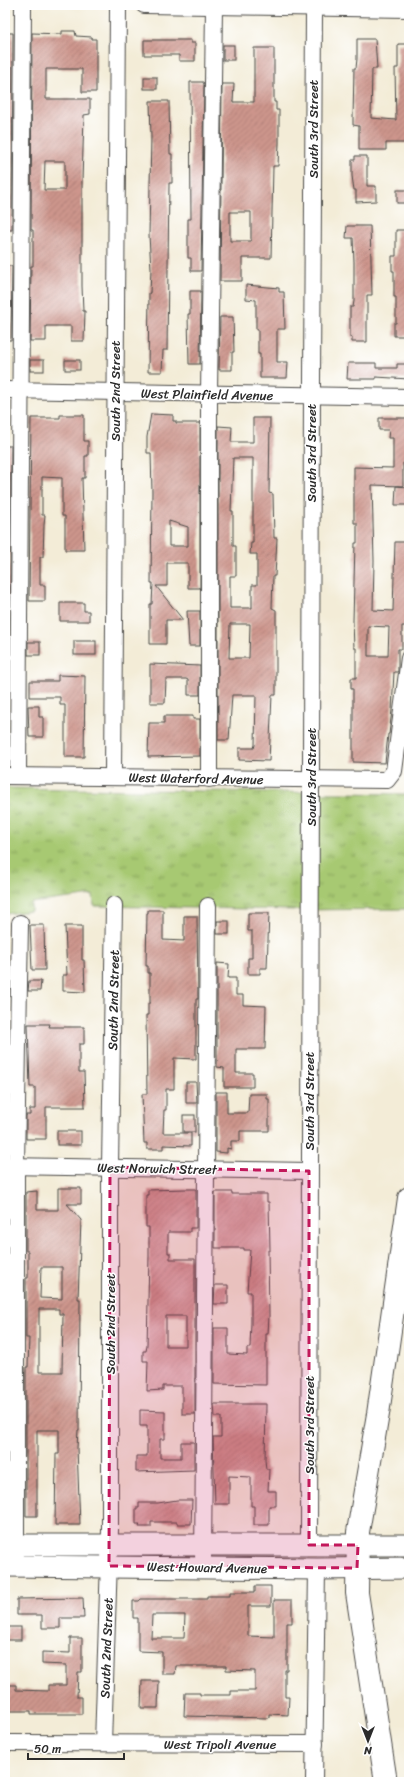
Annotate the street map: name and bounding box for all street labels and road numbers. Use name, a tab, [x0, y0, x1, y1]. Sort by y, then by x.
street label: South 3rd Street	[302, 79, 325, 178]
street label: South 2nd Street	[104, 340, 127, 441]
street label: West Plainfield Avenue	[141, 382, 274, 407]
street label: South 3rd Street	[300, 403, 323, 502]
street label: South 3rd Street	[300, 727, 323, 826]
street label: West Waterford Avenue	[128, 766, 264, 791]
street label: South 2nd Street	[101, 949, 126, 1051]
street label: South 3rd Street	[298, 1051, 321, 1150]
street label: West Norwich Street	[97, 1156, 218, 1181]
street label: South 2nd Street	[99, 1273, 122, 1374]
street label: South 3rd Street	[298, 1375, 321, 1474]
street label: West Howard Avenue	[147, 1555, 267, 1580]
street label: South 2nd Street	[93, 1597, 120, 1699]
street label: West Tripoli Avenue	[164, 1733, 277, 1756]

